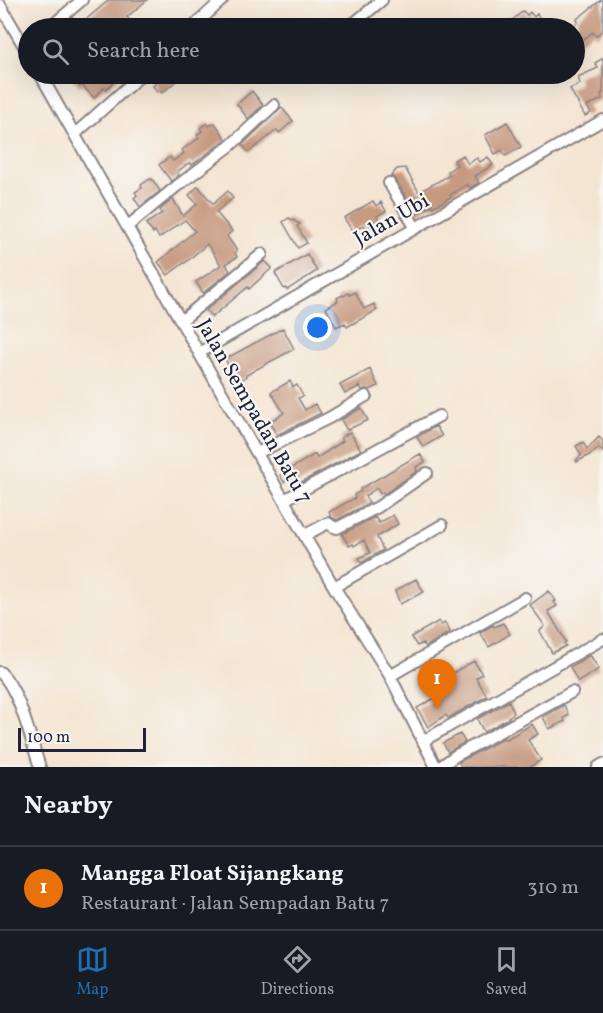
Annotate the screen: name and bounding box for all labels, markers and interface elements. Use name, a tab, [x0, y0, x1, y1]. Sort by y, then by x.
search box	[18, 18, 585, 84]
icon: search	[39, 35, 72, 68]
text: Search here	[87, 36, 200, 67]
street label: Jalan Ubi	[349, 187, 435, 254]
your location	[303, 313, 332, 342]
street label: Jalan Sempadan Batu 7	[189, 314, 319, 510]
pin: 1	[418, 660, 456, 709]
scale bar	[18, 725, 146, 752]
text: 100 m	[27, 727, 70, 749]
text: Nearby	[24, 788, 113, 824]
text: Mangga Float Sijangkang	[81, 859, 344, 890]
text: 1	[39, 874, 48, 902]
text: 310 m	[527, 874, 579, 902]
text: Restaurant · Jalan Sempadan Batu 7	[81, 890, 389, 918]
tab: Map	[76, 943, 109, 1001]
tab: Directions	[261, 943, 334, 1001]
tab: Saved	[486, 943, 527, 1001]

